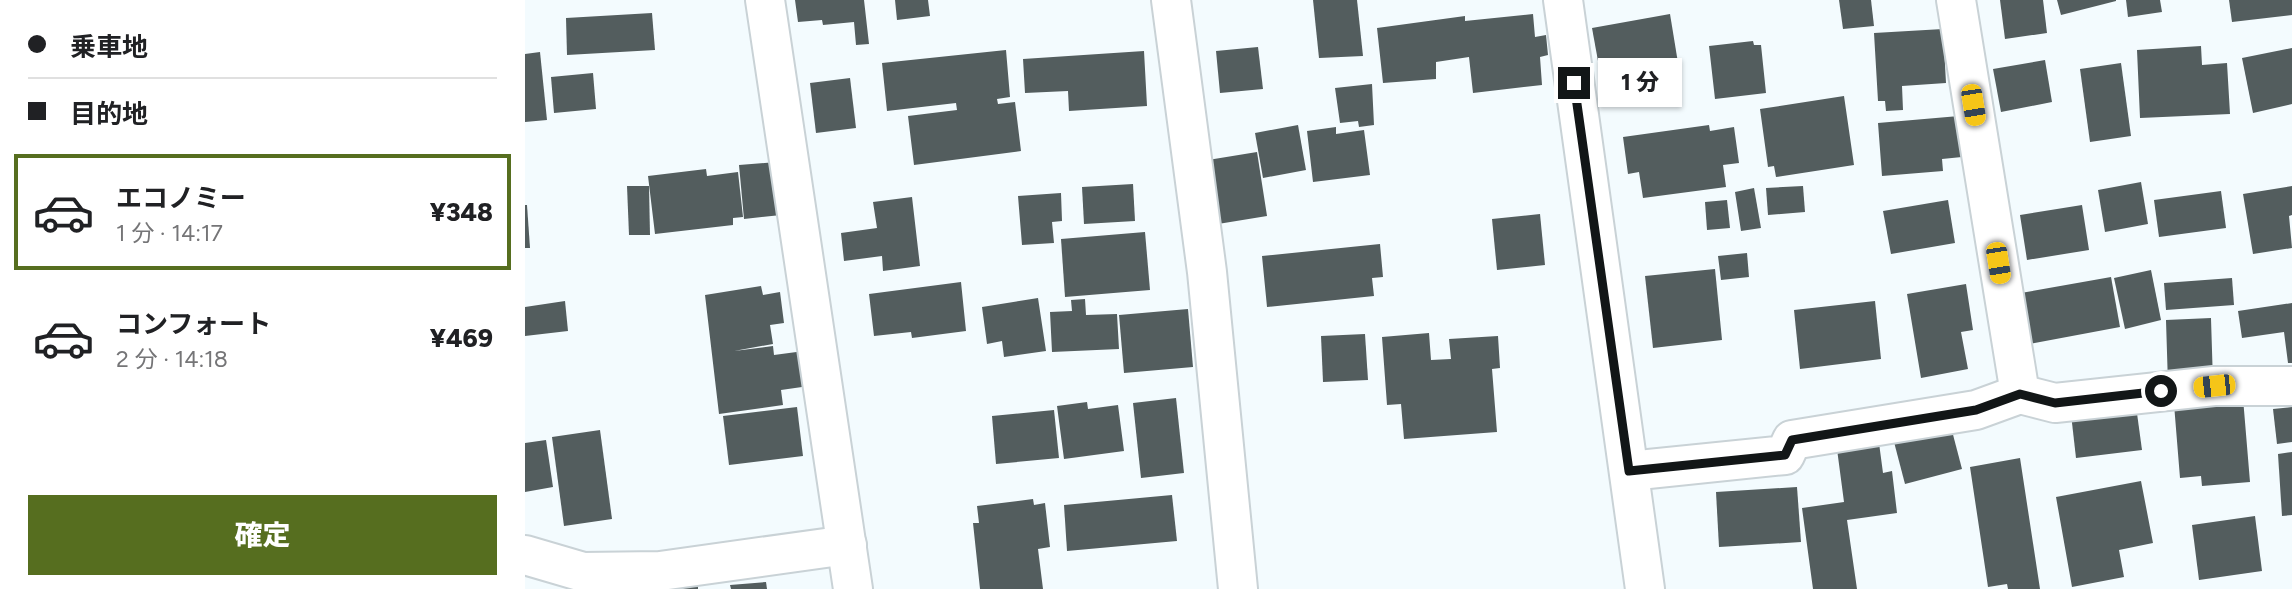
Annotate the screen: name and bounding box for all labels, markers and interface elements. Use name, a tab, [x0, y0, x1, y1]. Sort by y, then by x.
text: 乗車地	[70, 31, 148, 63]
callout: 1 分	[1599, 58, 1683, 108]
route end	[1558, 67, 1590, 99]
text: 1 分	[1621, 68, 1659, 96]
car	[1960, 83, 1987, 127]
text: 目的地	[70, 98, 148, 130]
icon: car	[32, 181, 95, 244]
text: エコノミー	[116, 182, 246, 214]
text: ¥348	[430, 196, 493, 228]
text: 1 分 · 14:17	[116, 219, 223, 247]
car	[1985, 241, 2012, 285]
icon: car	[32, 307, 95, 370]
text: コンフォート	[116, 308, 271, 340]
text: ¥469	[430, 322, 493, 354]
text: 2 分 · 14:18	[116, 345, 228, 373]
car	[2193, 373, 2236, 399]
route start	[2145, 375, 2177, 407]
button: 確定	[28, 495, 497, 575]

